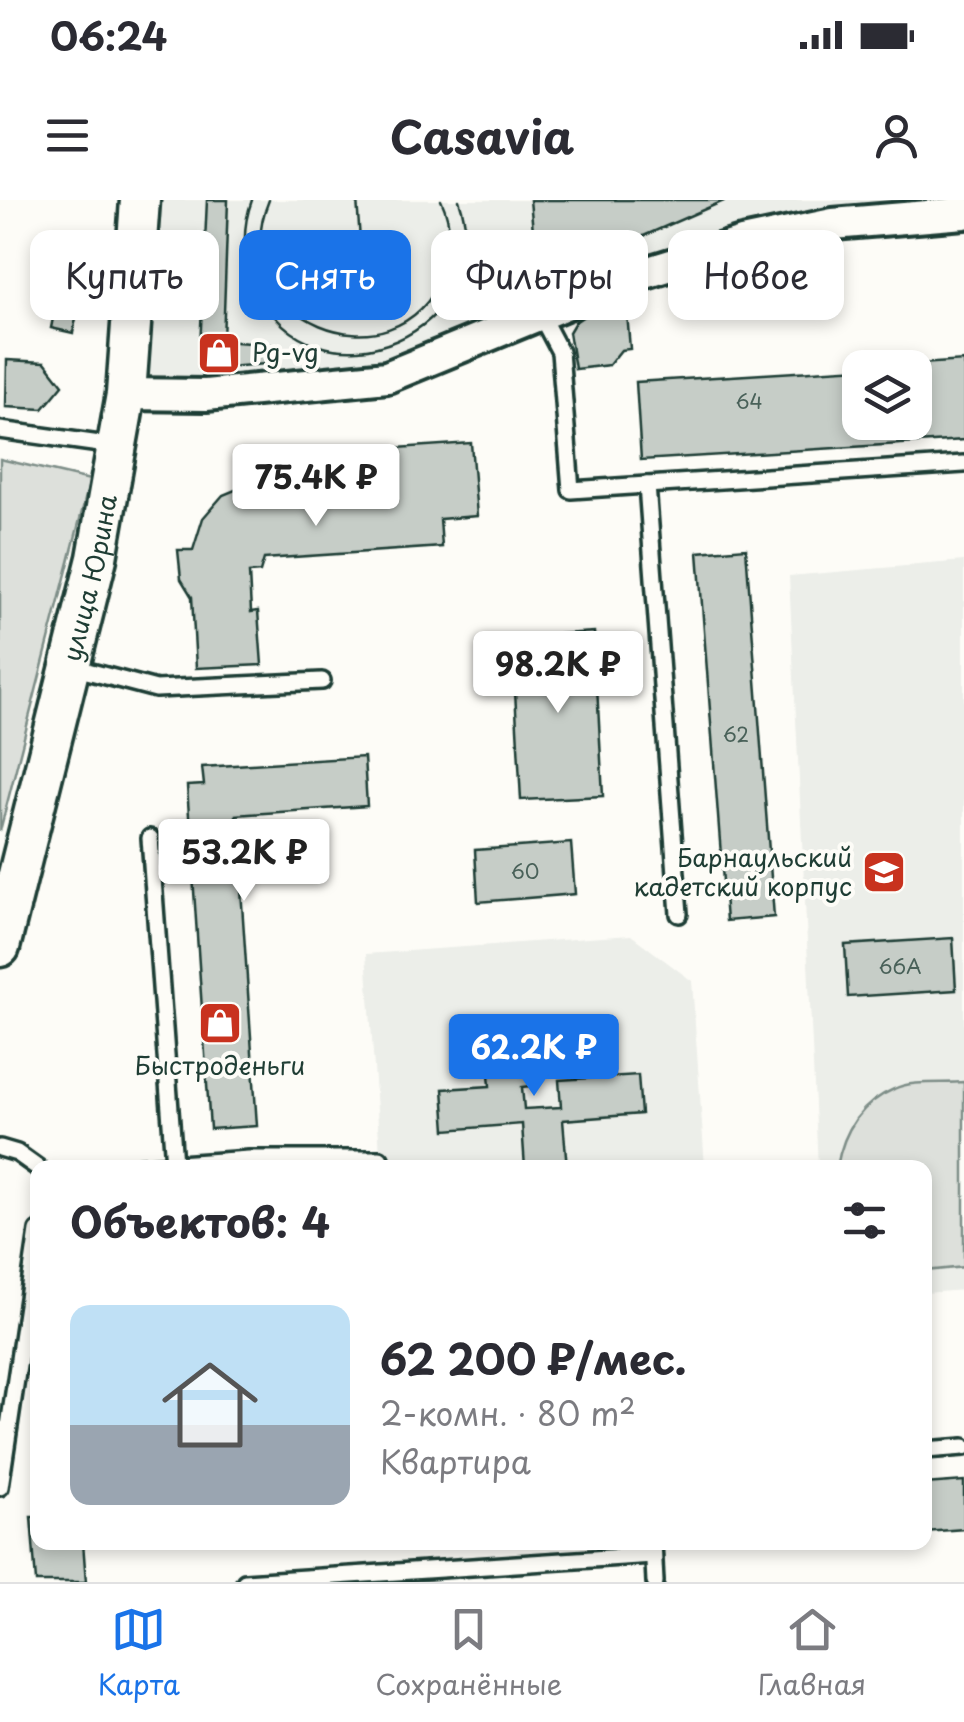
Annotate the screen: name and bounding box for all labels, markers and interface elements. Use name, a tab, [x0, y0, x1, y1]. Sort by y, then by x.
text: 06:24	[50, 7, 167, 64]
text: Casavia	[390, 101, 574, 169]
icon: menu	[40, 108, 95, 163]
icon: person	[869, 108, 924, 163]
chip: Купить	[30, 230, 219, 320]
chip: Снять	[239, 230, 411, 320]
chip: Фильтры	[431, 230, 648, 320]
chip: Новое	[668, 230, 844, 320]
shop icon: Pg-vg	[196, 330, 242, 376]
place label: Pg-vg	[252, 333, 319, 371]
map controls	[842, 350, 932, 440]
button: layers	[842, 350, 932, 440]
house number: 64	[735, 386, 763, 416]
pin: 75.4K ₽	[224, 444, 408, 529]
text: 75.4K ₽	[254, 452, 378, 500]
street label: улица Юрина	[52, 491, 126, 665]
pin: 98.2K ₽	[466, 631, 650, 716]
text: 98.2K ₽	[495, 639, 621, 687]
house number: 62	[723, 719, 749, 749]
pin: 53.2K ₽	[152, 819, 336, 904]
text: 53.2K ₽	[180, 827, 308, 875]
place label: Барнаульский кадетский корпус	[634, 838, 852, 905]
school or university icon: Барнаульский кадетский корпус	[861, 849, 907, 895]
house number: 60	[511, 856, 539, 886]
house number: 66А	[879, 951, 921, 981]
shop icon: Быстроденьги	[197, 1000, 243, 1046]
pin: 62.2K ₽	[442, 1014, 626, 1099]
text: 62.2K ₽	[471, 1022, 597, 1070]
place label: Быстроденьги	[135, 1046, 305, 1084]
text: Объектов: 4	[70, 1189, 330, 1252]
icon: filters	[837, 1193, 892, 1248]
text: 62 200 ₽/мес.	[380, 1326, 687, 1389]
icon: home	[150, 1345, 270, 1465]
text: 2-комн. · 80 m²	[380, 1389, 636, 1437]
text: Квартира	[380, 1437, 531, 1485]
tab: Карта	[98, 1602, 180, 1705]
tab: Сохранённые	[375, 1602, 562, 1705]
tab: Главная	[758, 1602, 866, 1705]

